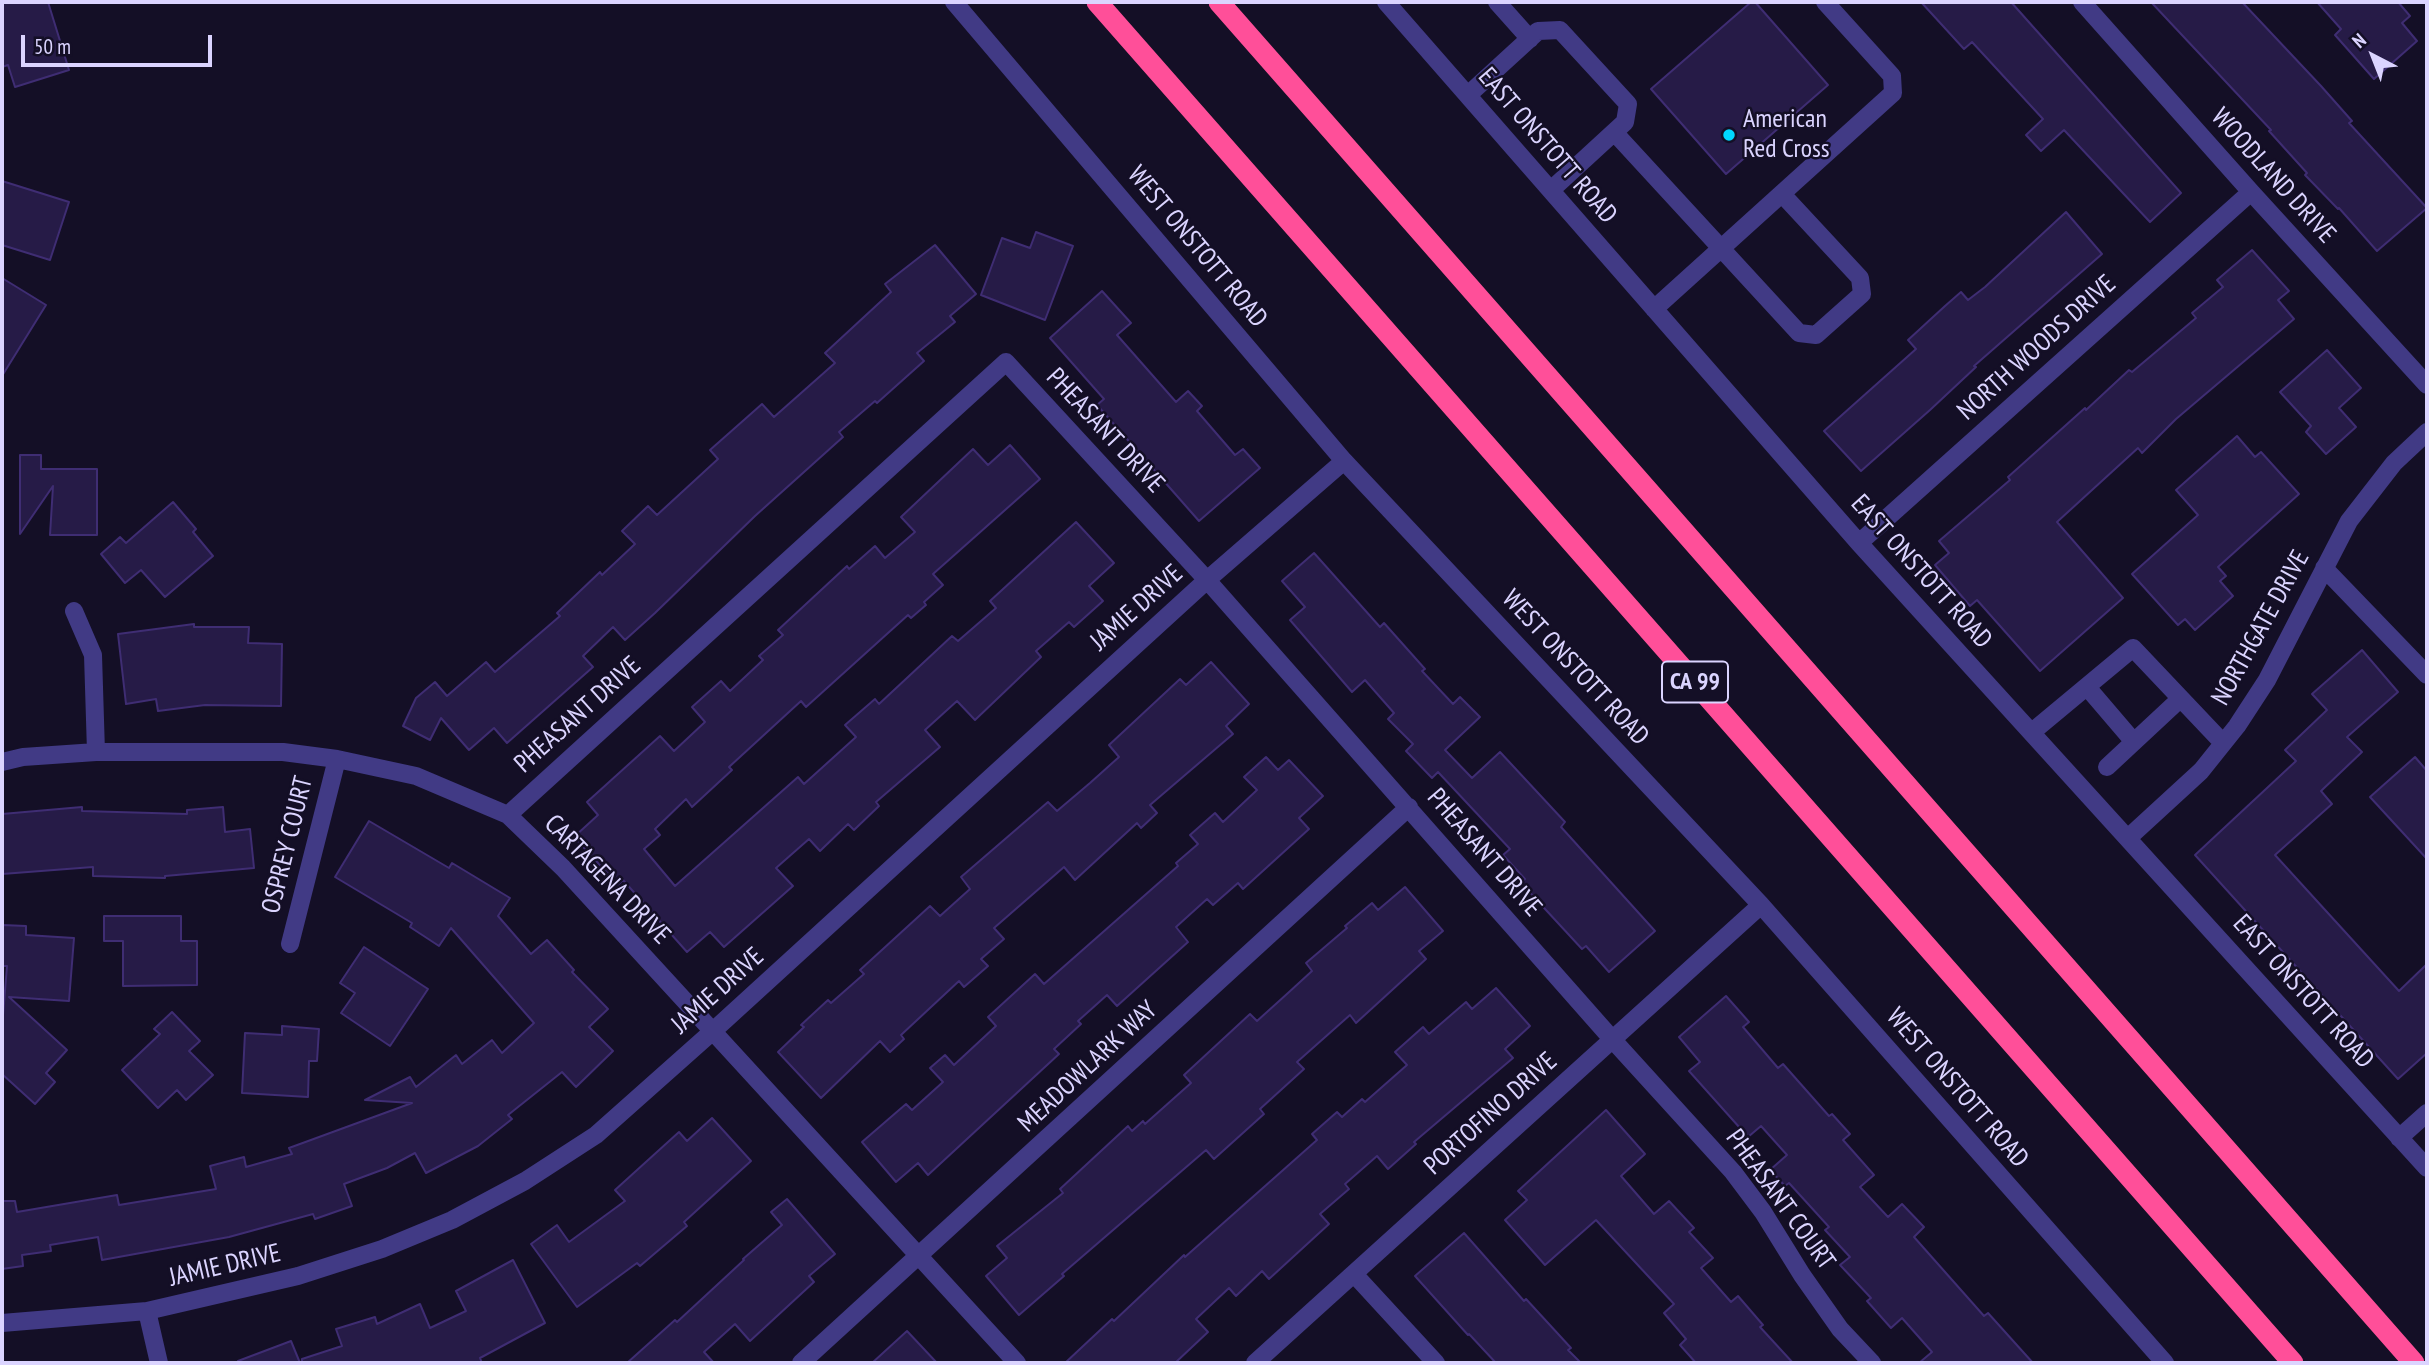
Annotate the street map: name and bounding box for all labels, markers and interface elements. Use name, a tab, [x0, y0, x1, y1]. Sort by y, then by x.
scale bar	[24, 21, 215, 65]
north arrow	[2338, 21, 2408, 91]
text: N	[2347, 28, 2371, 53]
text: 50 m	[34, 33, 71, 60]
street label: EAST ONSTOTT ROAD	[1471, 62, 1623, 230]
street label: WOODLAND DRIVE	[2204, 102, 2342, 250]
place label: American Red Cross	[1743, 104, 1829, 166]
marker: American Red Cross	[1721, 127, 1737, 143]
street label: WEST ONSTOTT ROAD	[1120, 160, 1274, 334]
street label: NORTH WOODS DRIVE	[1952, 269, 2122, 427]
street label: PHEASANT DRIVE	[1039, 362, 1171, 500]
street label: EAST ONSTOTT ROAD	[1844, 489, 1998, 655]
street label: NORTHGATE DRIVE	[2206, 545, 2316, 711]
street label: JAMIE DRIVE	[1084, 559, 1190, 657]
street label: WEST ONSTOTT ROAD	[1495, 584, 1655, 752]
street label: PHEASANT DRIVE	[508, 650, 648, 780]
road number: CA 99	[1662, 662, 1728, 702]
street label: OSPREY COURT	[256, 773, 320, 917]
street label: PHEASANT DRIVE	[1420, 783, 1548, 923]
street label: CARTAGENA DRIVE	[537, 809, 677, 951]
street label: EAST ONSTOTT ROAD	[2226, 909, 2380, 1075]
street label: JAMIE DRIVE	[665, 942, 771, 1040]
street label: MEADOWLARK WAY	[1012, 995, 1164, 1139]
street label: WEST ONSTOTT ROAD	[1879, 1002, 2035, 1174]
street label: PORTOFINO DRIVE	[1418, 1046, 1564, 1182]
street label: PHEASANT COURT	[1719, 1124, 1841, 1276]
street label: JAMIE DRIVE	[166, 1238, 284, 1294]

